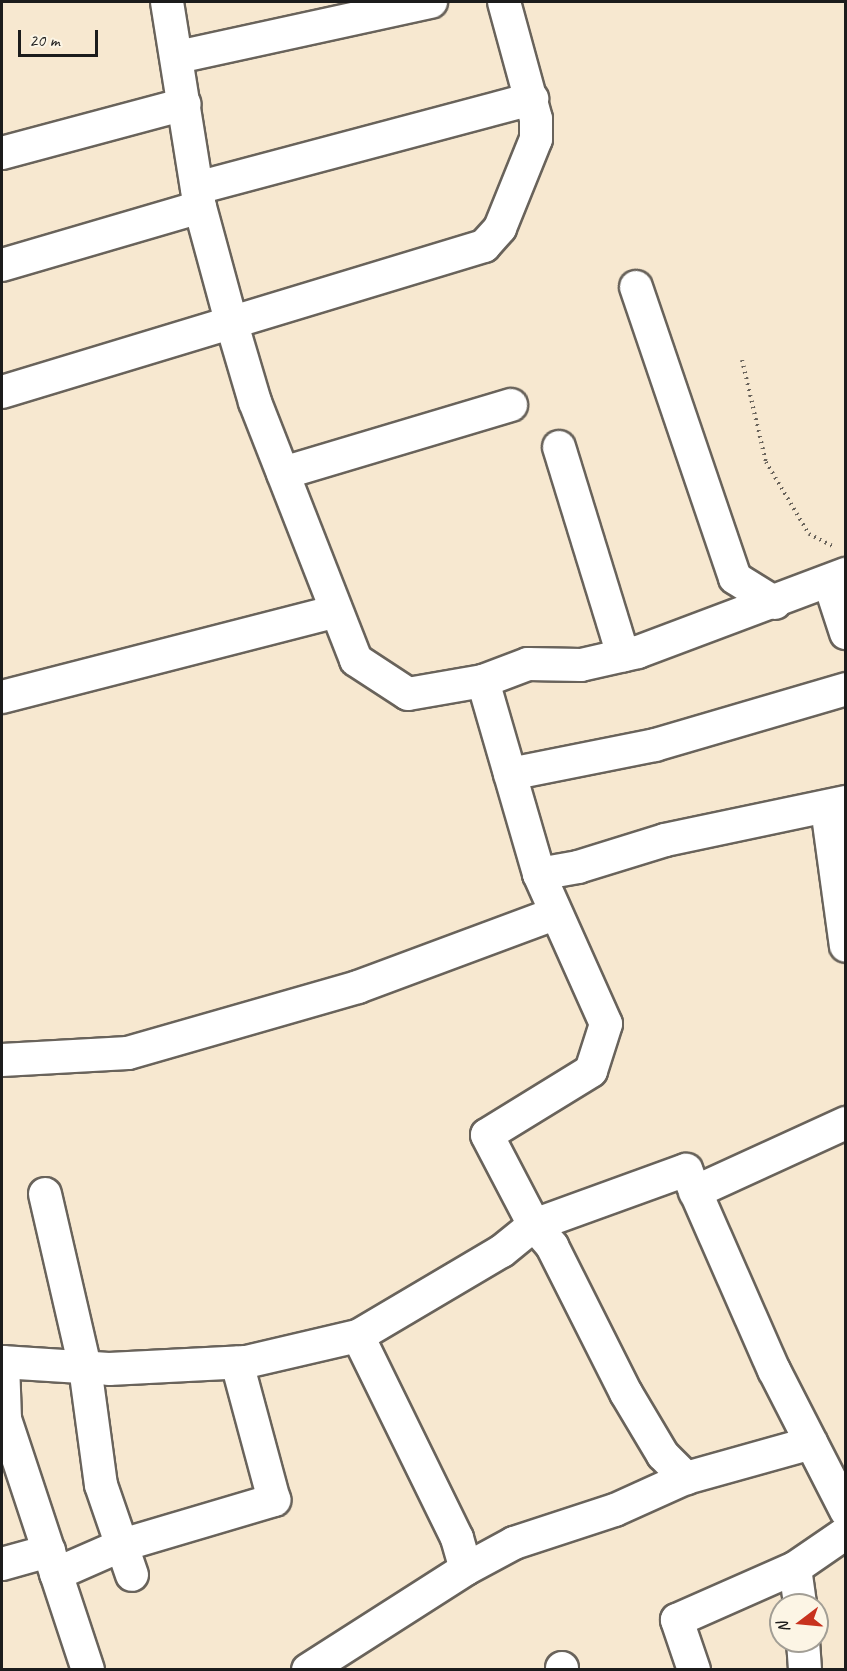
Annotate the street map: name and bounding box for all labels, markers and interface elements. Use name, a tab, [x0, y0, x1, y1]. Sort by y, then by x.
scale bar	[21, 18, 100, 56]
text: 20 m	[29, 29, 60, 51]
north arrow	[769, 1593, 829, 1653]
text: N	[773, 1620, 795, 1635]

